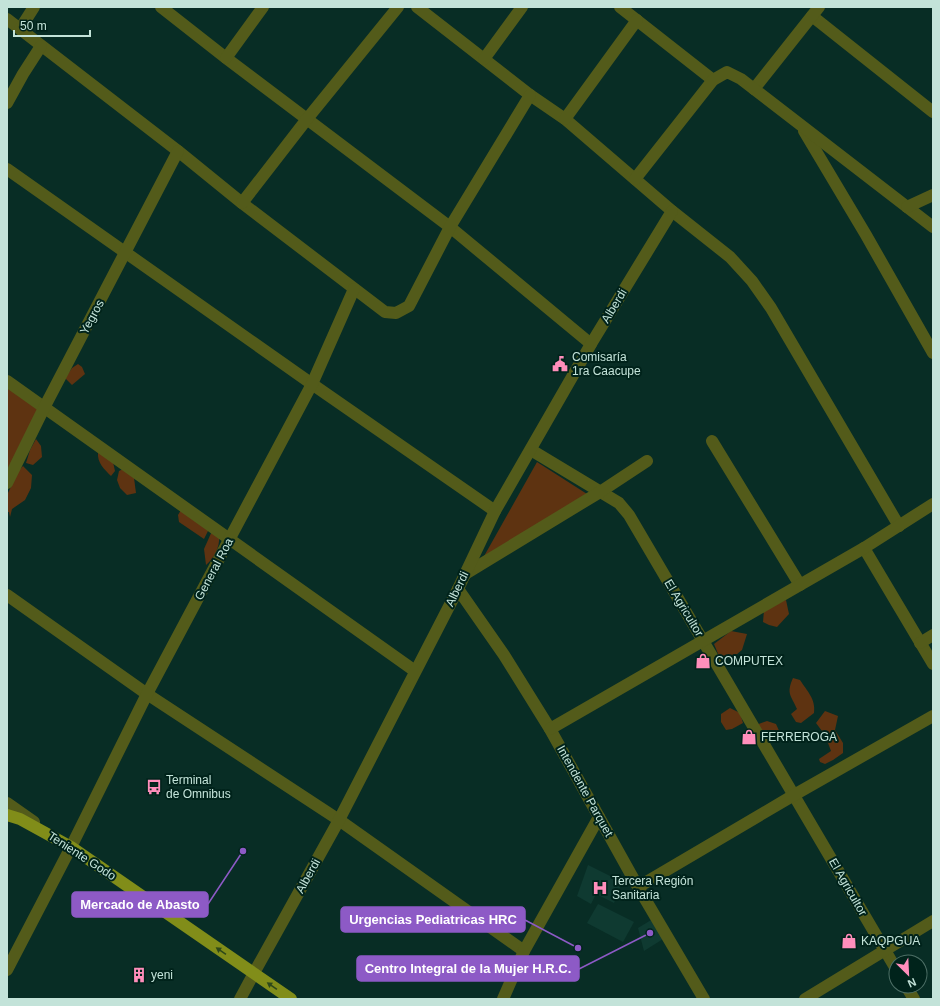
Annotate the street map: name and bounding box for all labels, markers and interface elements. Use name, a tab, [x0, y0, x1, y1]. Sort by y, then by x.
scale bar	[14, 12, 90, 38]
text: 50 m	[20, 19, 47, 33]
street label: Alberdi	[598, 286, 630, 326]
street label: Yegros	[77, 297, 107, 337]
place label: Comisaría 1ra Caacupe	[572, 350, 641, 378]
public building icon: Comisaría 1ra Caacupe	[551, 355, 569, 373]
street label: General Roa	[192, 535, 236, 602]
street label: Alberdi	[443, 569, 471, 609]
street label: El Agricultor	[662, 577, 706, 639]
shop icon: COMPUTEX	[694, 652, 712, 670]
place label: COMPUTEX	[715, 654, 783, 668]
shop icon: FERREROGA	[740, 728, 758, 746]
place label: FERREROGA	[761, 730, 837, 744]
street label: Intendente Parquet	[554, 743, 616, 840]
place label: Terminal de Omnibus	[166, 773, 231, 801]
bus stop icon: Terminal de Omnibus	[145, 778, 163, 796]
street label: Teniente Godo	[45, 829, 119, 883]
street label: Alberdi	[293, 856, 323, 896]
street label: El Agricultor	[826, 856, 870, 918]
place label: Tercera Región Sanitaria	[612, 874, 693, 902]
hospital icon: Tercera Región Sanitaria	[591, 879, 609, 897]
callout: Mercado de Abasto	[72, 892, 208, 917]
text: Mercado de Abasto	[80, 897, 200, 912]
callout: Urgencias Pediatricas HRC	[341, 907, 525, 932]
text: Urgencias Pediatricas HRC	[349, 912, 517, 927]
shop icon: KAQPGUA	[840, 932, 858, 950]
place label: KAQPGUA	[861, 934, 920, 948]
one-way arrow	[216, 947, 227, 955]
north arrow	[888, 954, 928, 994]
callout: Centro Integral de la Mujer H.R.C.	[357, 956, 579, 981]
text: Centro Integral de la Mujer H.R.C.	[365, 961, 571, 976]
building icon: yeni	[130, 966, 148, 984]
place label: yeni	[151, 968, 173, 982]
text: N	[906, 976, 918, 990]
one-way arrow	[267, 982, 277, 990]

